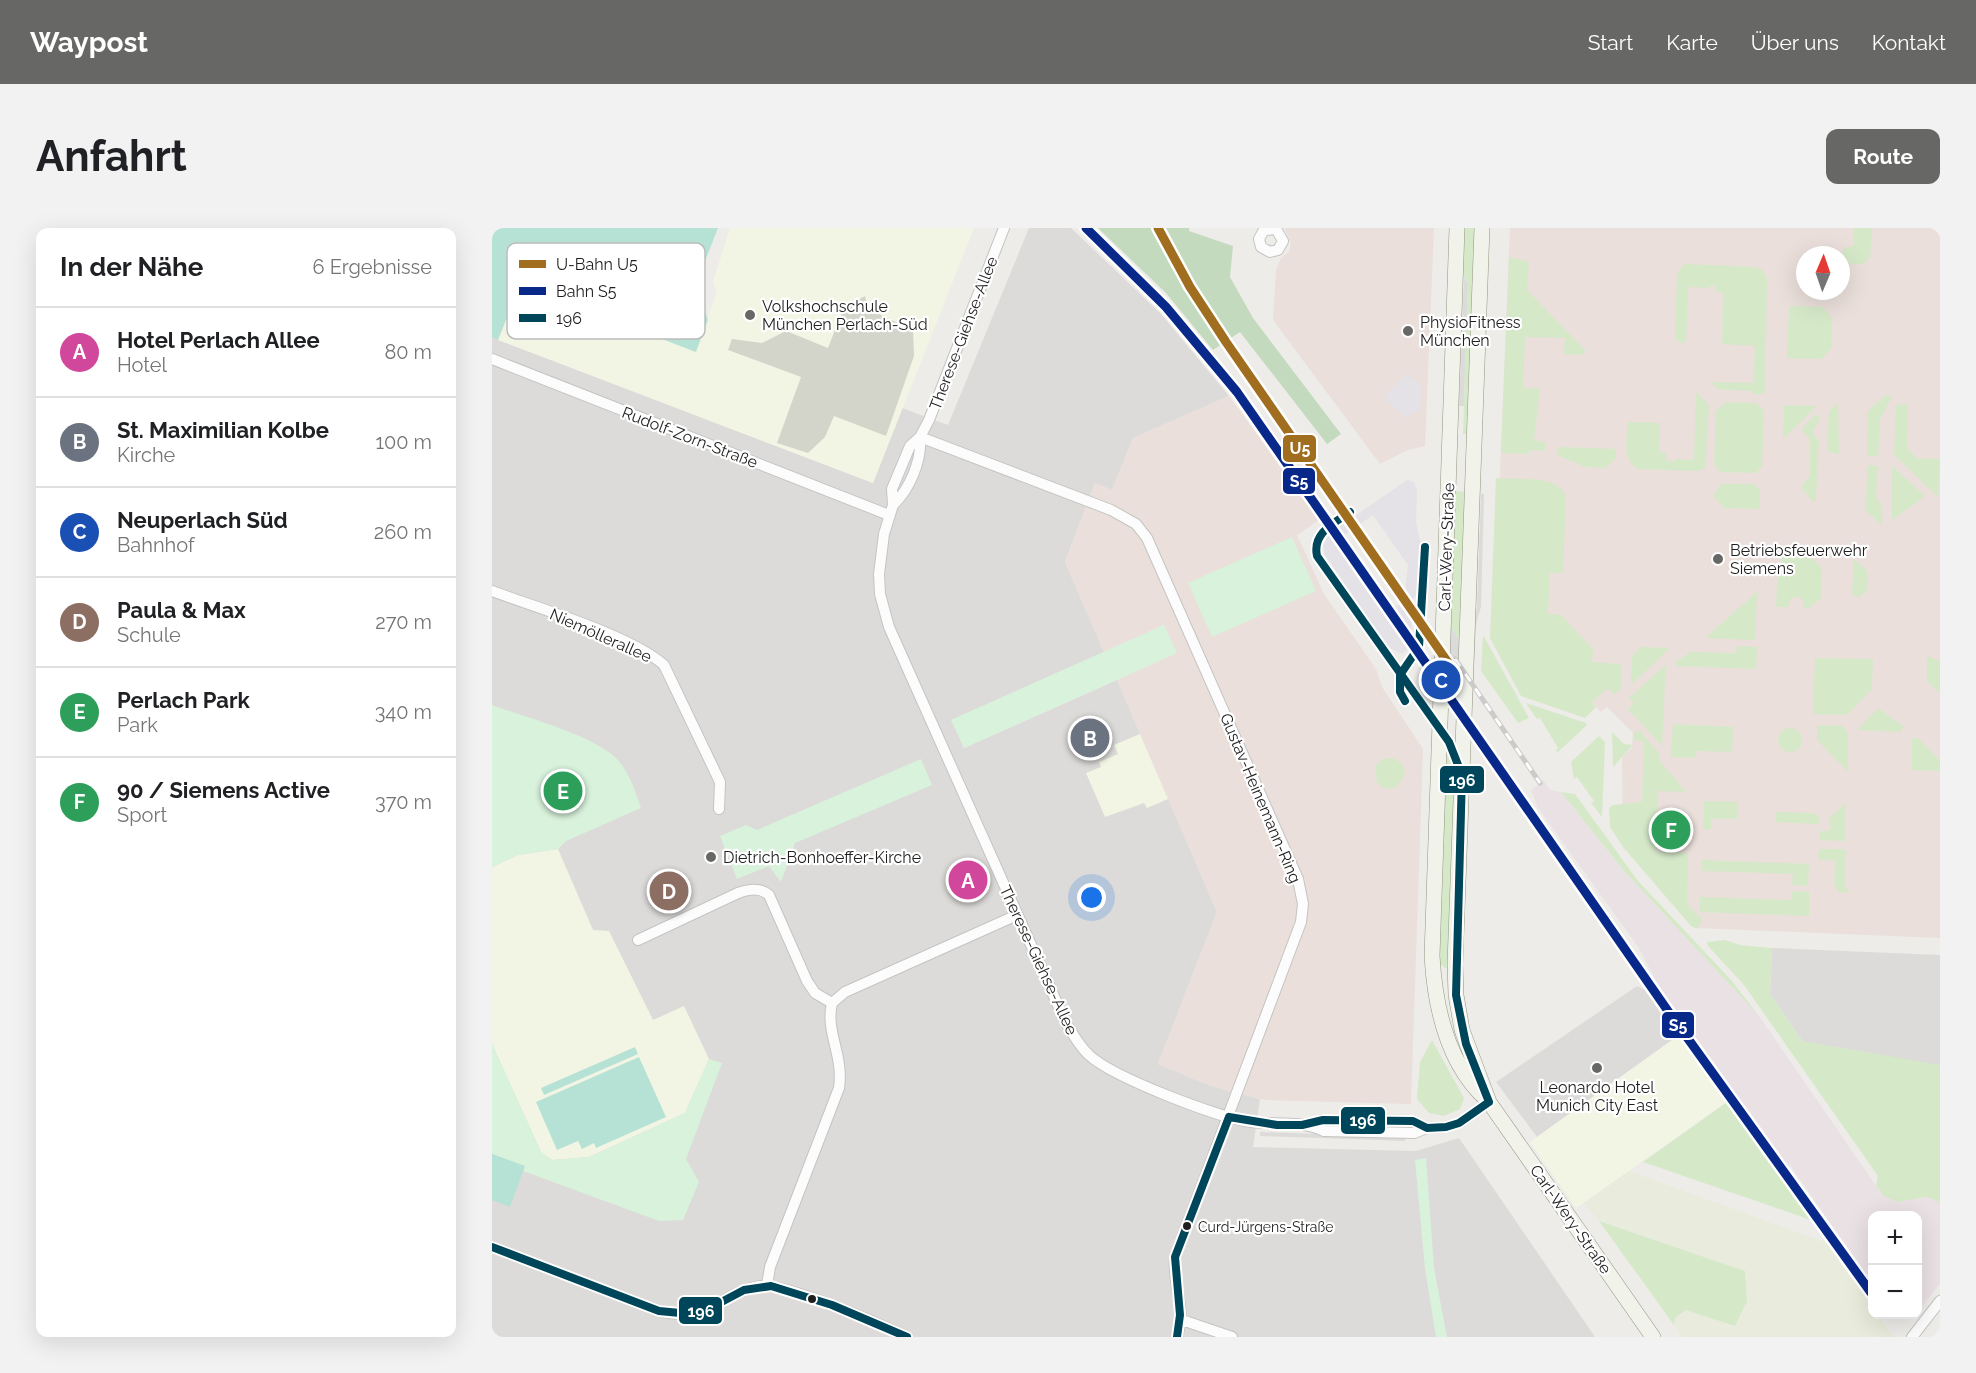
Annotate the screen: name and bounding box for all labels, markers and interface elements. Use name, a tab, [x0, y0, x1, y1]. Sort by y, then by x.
text: Waypost	[30, 26, 148, 59]
text: Start	[1588, 30, 1633, 55]
text: Karte	[1666, 30, 1718, 55]
text: Über uns	[1751, 30, 1839, 55]
text: Kontakt	[1872, 30, 1946, 55]
button: Route	[1826, 129, 1940, 184]
text: Anfahrt	[36, 132, 187, 181]
legend	[507, 243, 705, 339]
north arrow	[1796, 246, 1850, 300]
text: In der Nähe	[60, 252, 203, 282]
street label: Therese-Giehse-Allee	[925, 254, 1002, 413]
text: 6 Ergebnisse	[313, 255, 432, 279]
text: U-Bahn U5	[556, 255, 638, 274]
text: Bahn S5	[556, 282, 617, 301]
place label: Volkshochschule München Perlach-Süd	[762, 297, 928, 334]
marker: Volkshochschule München Perlach-Süd	[743, 308, 757, 322]
text: 196	[556, 309, 582, 328]
place label: PhysioFitness München	[1420, 313, 1521, 350]
marker: PhysioFitness München	[1401, 324, 1415, 338]
text: Hotel Perlach Allee	[117, 327, 320, 353]
text: A	[73, 340, 86, 364]
text: 80 m	[384, 340, 432, 364]
text: Hotel	[117, 353, 167, 377]
street label: Rudolf-Zorn-Straße	[619, 403, 760, 472]
text: St. Maximilian Kolbe	[117, 417, 329, 443]
text: B	[73, 430, 86, 454]
text: 100 m	[375, 430, 432, 454]
line badge: U5	[1282, 434, 1317, 463]
text: U5	[1290, 439, 1311, 458]
text: Kirche	[117, 443, 175, 467]
line badge: S5	[1282, 467, 1316, 495]
text: S5	[1290, 472, 1308, 491]
street label: Carl-Wery-Straße	[1435, 482, 1458, 612]
text: Neuperlach Süd	[117, 507, 288, 533]
text: C	[73, 520, 86, 544]
text: 260 m	[374, 520, 432, 544]
text: Bahnhof	[117, 533, 195, 557]
place label: Betriebsfeuerwehr Siemens	[1730, 541, 1868, 578]
marker: Betriebsfeuerwehr Siemens	[1711, 552, 1725, 566]
text: Paula & Max	[117, 597, 246, 623]
street label: Niemöllerallee	[547, 605, 655, 666]
text: D	[72, 610, 87, 634]
text: 270 m	[375, 610, 432, 634]
text: Schule	[117, 623, 181, 647]
pin: C	[1422, 658, 1460, 702]
text: Perlach Park	[117, 687, 250, 713]
text: E	[73, 700, 86, 724]
text: 340 m	[375, 700, 432, 724]
street label: Gustav-Heinemann-Ring	[1216, 710, 1305, 886]
text: Park	[117, 713, 158, 737]
pin: B	[1070, 716, 1110, 760]
line badge: 196	[1439, 765, 1485, 794]
pin: E	[544, 768, 582, 814]
text: 196	[1448, 771, 1476, 790]
text: 90 / Siemens Active	[117, 777, 330, 803]
text: F	[74, 790, 85, 814]
text: 370 m	[375, 790, 432, 814]
text: Sport	[117, 803, 167, 827]
pin: F	[1652, 808, 1690, 852]
place label: Dietrich-Bonhoeffer-Kirche	[723, 848, 921, 867]
marker: Dietrich-Bonhoeffer-Kirche	[704, 850, 718, 864]
pin: A	[948, 858, 988, 902]
pin: D	[650, 868, 688, 914]
street label: Therese-Giehse-Allee	[996, 882, 1082, 1038]
your location	[1077, 883, 1106, 912]
line badge: S5	[1661, 1011, 1695, 1039]
text: S5	[1669, 1016, 1687, 1035]
marker: Leonardo Hotel Munich City East	[1590, 1061, 1604, 1075]
place label: Leonardo Hotel Munich City East	[1536, 1078, 1659, 1115]
line badge: 196	[1340, 1106, 1386, 1135]
text: 196	[1349, 1111, 1377, 1130]
street label: Carl-Wery-Straße	[1526, 1161, 1615, 1278]
map controls	[1868, 1211, 1922, 1319]
button: +	[1868, 1211, 1922, 1265]
place label: Curd-Jürgens-Straße	[1198, 1219, 1333, 1235]
marker: Curd-Jürgens-Straße	[1181, 1220, 1193, 1232]
button: −	[1868, 1265, 1922, 1319]
unlabelled marker	[806, 1293, 818, 1305]
line badge: 196	[678, 1296, 723, 1325]
text: 196	[687, 1302, 715, 1321]

